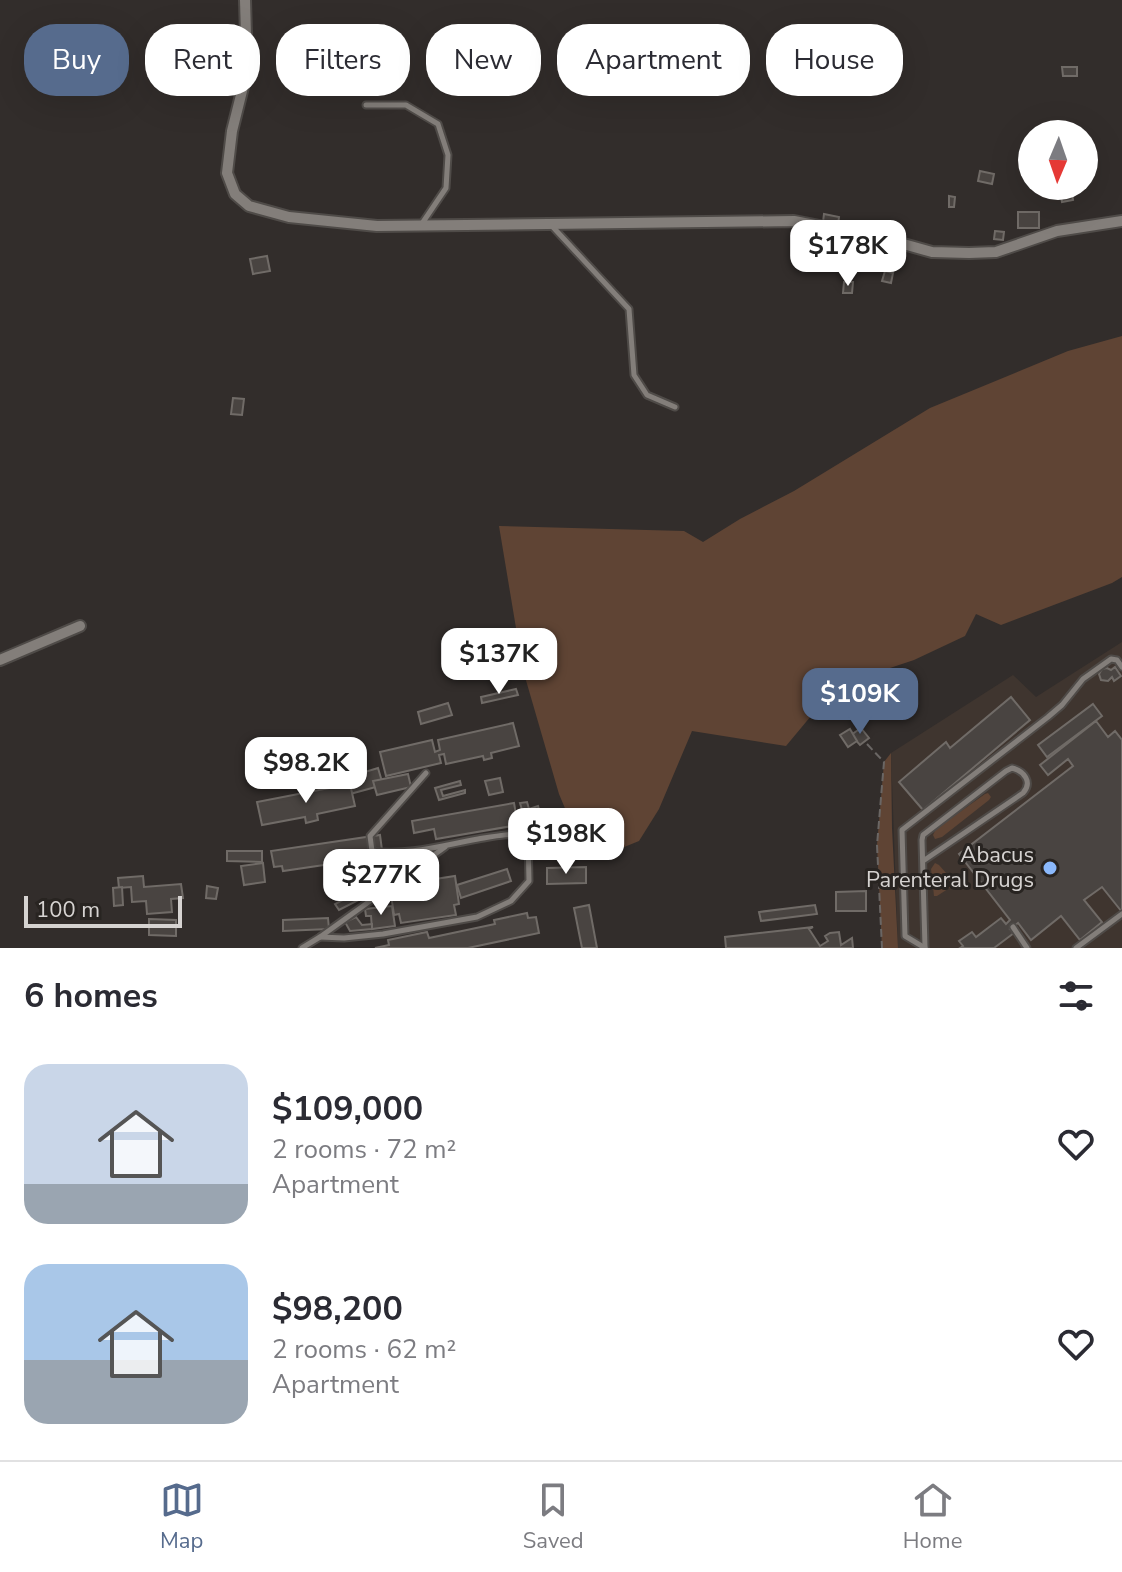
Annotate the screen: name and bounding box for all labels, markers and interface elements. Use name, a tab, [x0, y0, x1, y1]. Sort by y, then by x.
chip: Buy	[24, 24, 129, 96]
chip: Rent	[145, 24, 260, 96]
chip: Filters	[276, 24, 410, 96]
chip: New	[426, 24, 541, 96]
chip: Apartment	[557, 24, 750, 96]
chip: House	[766, 24, 903, 96]
north arrow	[1018, 120, 1098, 200]
map controls	[1018, 120, 1098, 200]
pin: $178K	[792, 220, 904, 288]
text: $178K	[808, 228, 888, 263]
pin: $137K	[443, 628, 555, 696]
text: $137K	[459, 636, 539, 671]
pin: $109K	[804, 668, 916, 736]
text: $109K	[820, 676, 900, 711]
pin: $98.2K	[241, 737, 371, 805]
text: $98.2K	[263, 745, 349, 780]
pin: $198K	[510, 808, 622, 876]
text: $198K	[526, 816, 606, 851]
place label: Abacus Parenteral Drugs	[866, 840, 1034, 895]
pin: $277K	[325, 849, 437, 917]
text: $277K	[341, 857, 421, 892]
marker: Abacus Parenteral Drugs	[1041, 859, 1059, 877]
scale bar	[24, 892, 182, 928]
text: 100 m	[36, 895, 100, 925]
text: 6 homes	[24, 973, 158, 1019]
icon: filters	[1054, 974, 1098, 1018]
text: $109,000	[272, 1086, 423, 1132]
icon: home	[88, 1096, 184, 1192]
icon: heart	[1054, 1122, 1098, 1166]
text: 2 rooms · 72 m²	[272, 1132, 456, 1167]
text: Apartment	[272, 1167, 399, 1202]
text: $98,200	[272, 1286, 403, 1332]
icon: home	[88, 1296, 184, 1392]
icon: heart	[1054, 1322, 1098, 1366]
text: 2 rooms · 62 m²	[272, 1332, 456, 1367]
text: Apartment	[272, 1367, 399, 1402]
tab: Map	[160, 1478, 204, 1556]
tab: Saved	[523, 1478, 584, 1556]
tab: Home	[903, 1478, 962, 1556]

